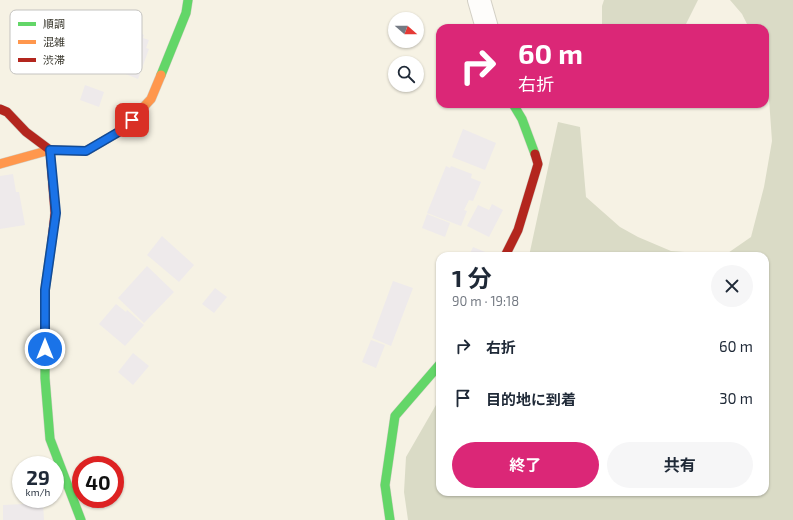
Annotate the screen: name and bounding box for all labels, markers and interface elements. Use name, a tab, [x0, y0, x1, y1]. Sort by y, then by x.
legend	[10, 10, 142, 74]
north arrow	[388, 12, 424, 48]
map controls	[388, 12, 424, 92]
text: 順調	[43, 17, 65, 30]
text: 混雑	[43, 35, 65, 48]
text: 60 m	[518, 36, 583, 70]
icon: right	[452, 40, 504, 92]
text: 渋滞	[43, 53, 65, 66]
button: search	[388, 56, 424, 92]
text: 右折	[518, 73, 554, 95]
pin	[115, 103, 149, 137]
icon: arrive	[121, 109, 143, 131]
text: 1 分	[452, 263, 492, 292]
button: close	[711, 265, 753, 307]
text: 90 m · 19:18	[452, 293, 519, 309]
position arrow	[24, 328, 66, 370]
icon: right	[452, 335, 474, 357]
text: 60 m	[719, 337, 753, 355]
text: 右折	[486, 338, 516, 356]
icon: arrive	[452, 387, 474, 409]
text: 30 m	[719, 389, 753, 407]
text: 目的地に到着	[486, 390, 576, 408]
button: 終了	[452, 442, 599, 488]
button: 共有	[607, 442, 753, 488]
speed limit sign: 40	[72, 456, 124, 508]
text: 29	[26, 465, 50, 489]
text: km/h	[26, 486, 50, 498]

